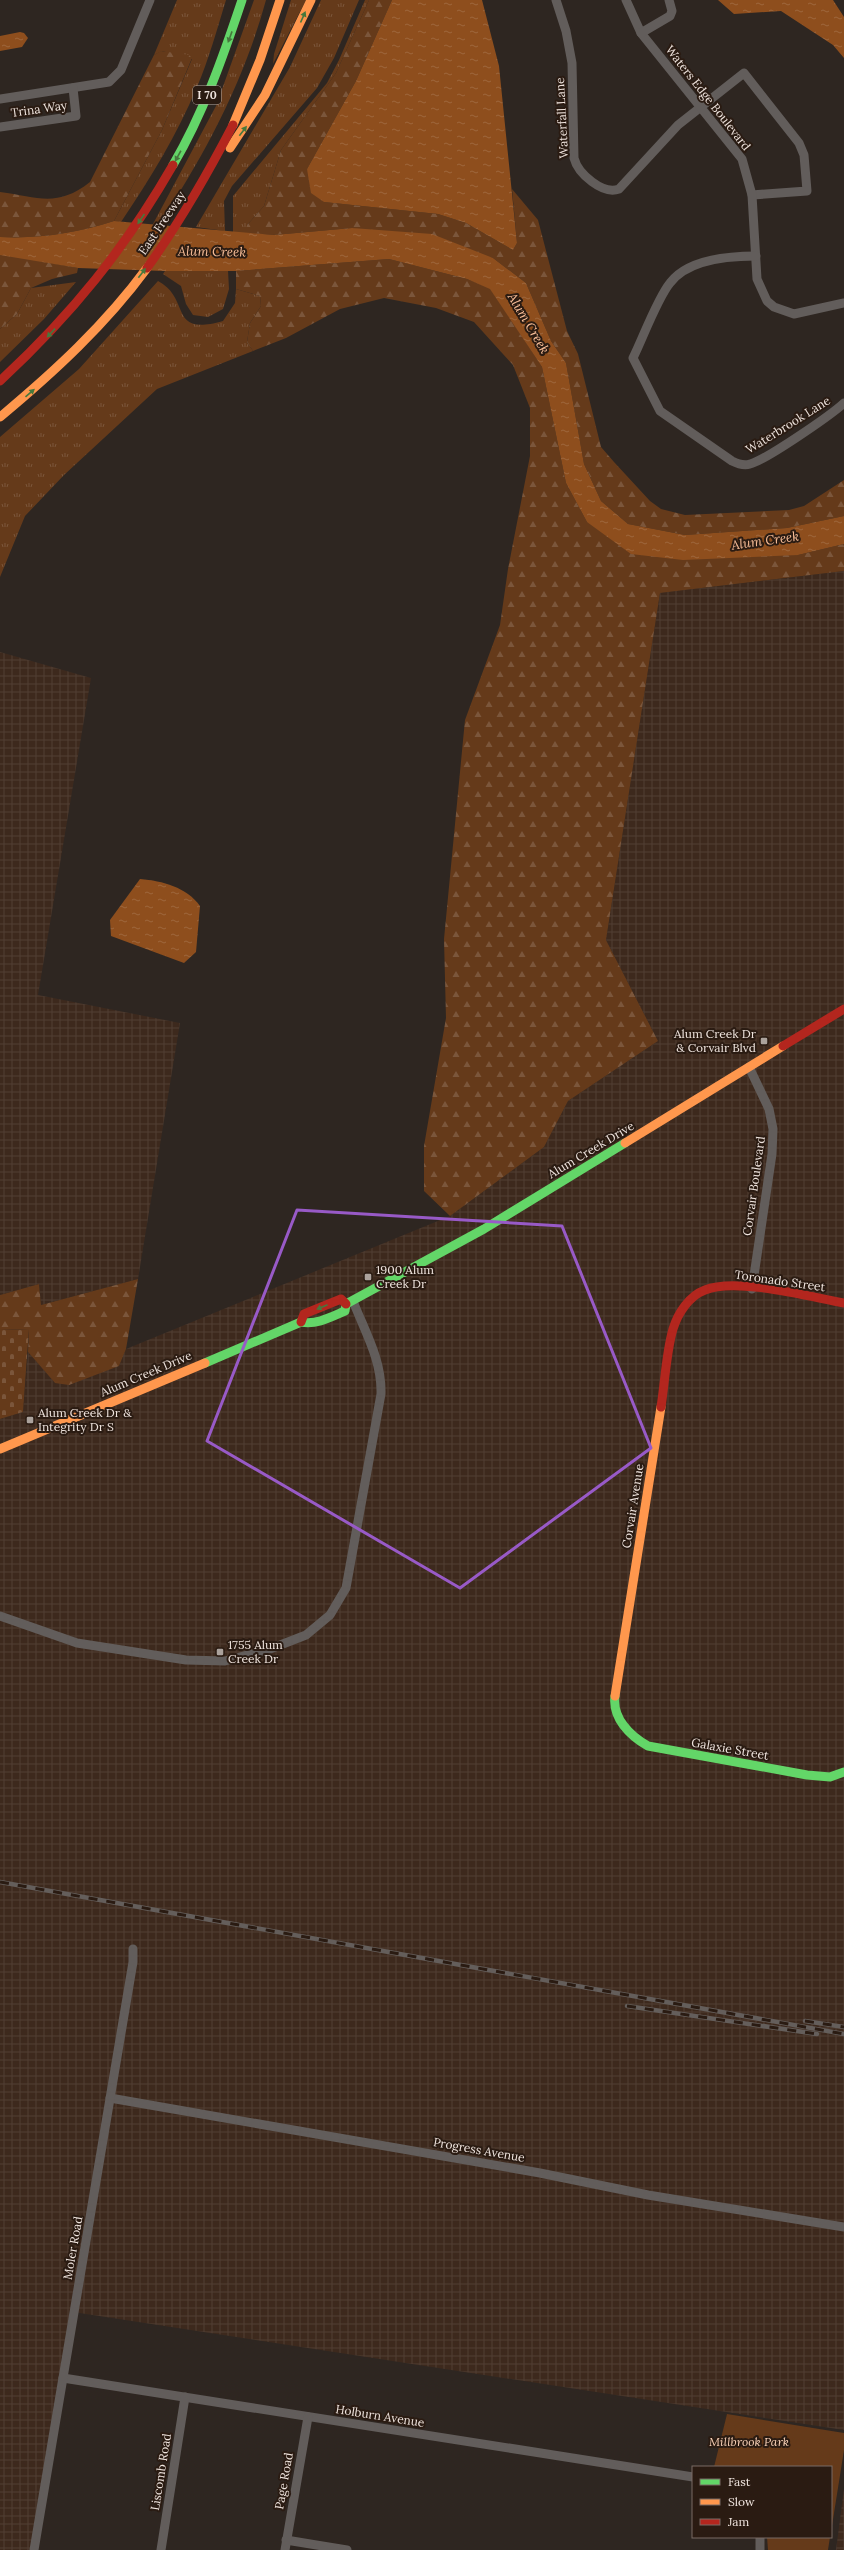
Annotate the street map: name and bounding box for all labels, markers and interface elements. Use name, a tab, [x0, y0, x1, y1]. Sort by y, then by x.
one-way arrow	[301, 10, 307, 22]
one-way arrow	[226, 31, 232, 43]
street label: Waters Edge Boulevard	[663, 42, 754, 153]
street label: Waterfall Lane	[552, 77, 571, 159]
road number: I 70	[193, 86, 221, 104]
street label: Trina Way	[10, 97, 69, 120]
one-way arrow	[239, 126, 247, 137]
one-way arrow	[174, 150, 181, 162]
street label: East Freeway	[135, 188, 189, 257]
one-way arrow	[137, 214, 145, 224]
water label: Alum Creek	[177, 242, 246, 261]
one-way arrow	[138, 267, 147, 278]
water label: Alum Creek	[503, 289, 554, 357]
one-way arrow	[46, 328, 55, 338]
one-way arrow	[25, 388, 36, 397]
street label: Waterbrook Lane	[743, 392, 833, 457]
water label: Alum Creek	[729, 527, 800, 554]
place label: Alum Creek Dr & Corvair Blvd	[673, 1026, 757, 1055]
marker: Alum Creek Dr & Corvair Blvd	[759, 1036, 769, 1046]
street label: Alum Creek Drive	[544, 1118, 637, 1182]
street label: Corvair Boulevard	[739, 1135, 768, 1237]
place label: 1900 Alum Creek Dr	[376, 1262, 434, 1291]
street label: Toronado Street	[734, 1267, 827, 1294]
marker: 1900 Alum Creek Dr	[363, 1272, 373, 1282]
one-way arrow	[315, 1304, 327, 1310]
street label: Alum Creek Drive	[97, 1347, 194, 1400]
place label: Alum Creek Dr & Integrity Dr S	[37, 1405, 132, 1434]
marker: Alum Creek Dr & Integrity Dr S	[25, 1415, 35, 1425]
street label: Corvair Avenue	[618, 1462, 647, 1549]
place label: 1755 Alum Creek Dr	[228, 1637, 283, 1666]
marker: 1755 Alum Creek Dr	[215, 1647, 225, 1657]
street label: Galaxie Street	[690, 1734, 770, 1763]
street label: Progress Avenue	[432, 2134, 526, 2165]
street label: Moler Road	[60, 2215, 85, 2281]
street label: Holburn Avenue	[335, 2401, 426, 2430]
street label: Liscomb Road	[147, 2432, 174, 2512]
park label: Millbrook Park	[709, 2434, 789, 2449]
street label: Page Road	[271, 2451, 296, 2511]
legend	[692, 2466, 832, 2538]
text: Fast	[728, 2474, 751, 2489]
text: Slow	[728, 2494, 755, 2509]
text: Jam	[727, 2514, 749, 2529]

